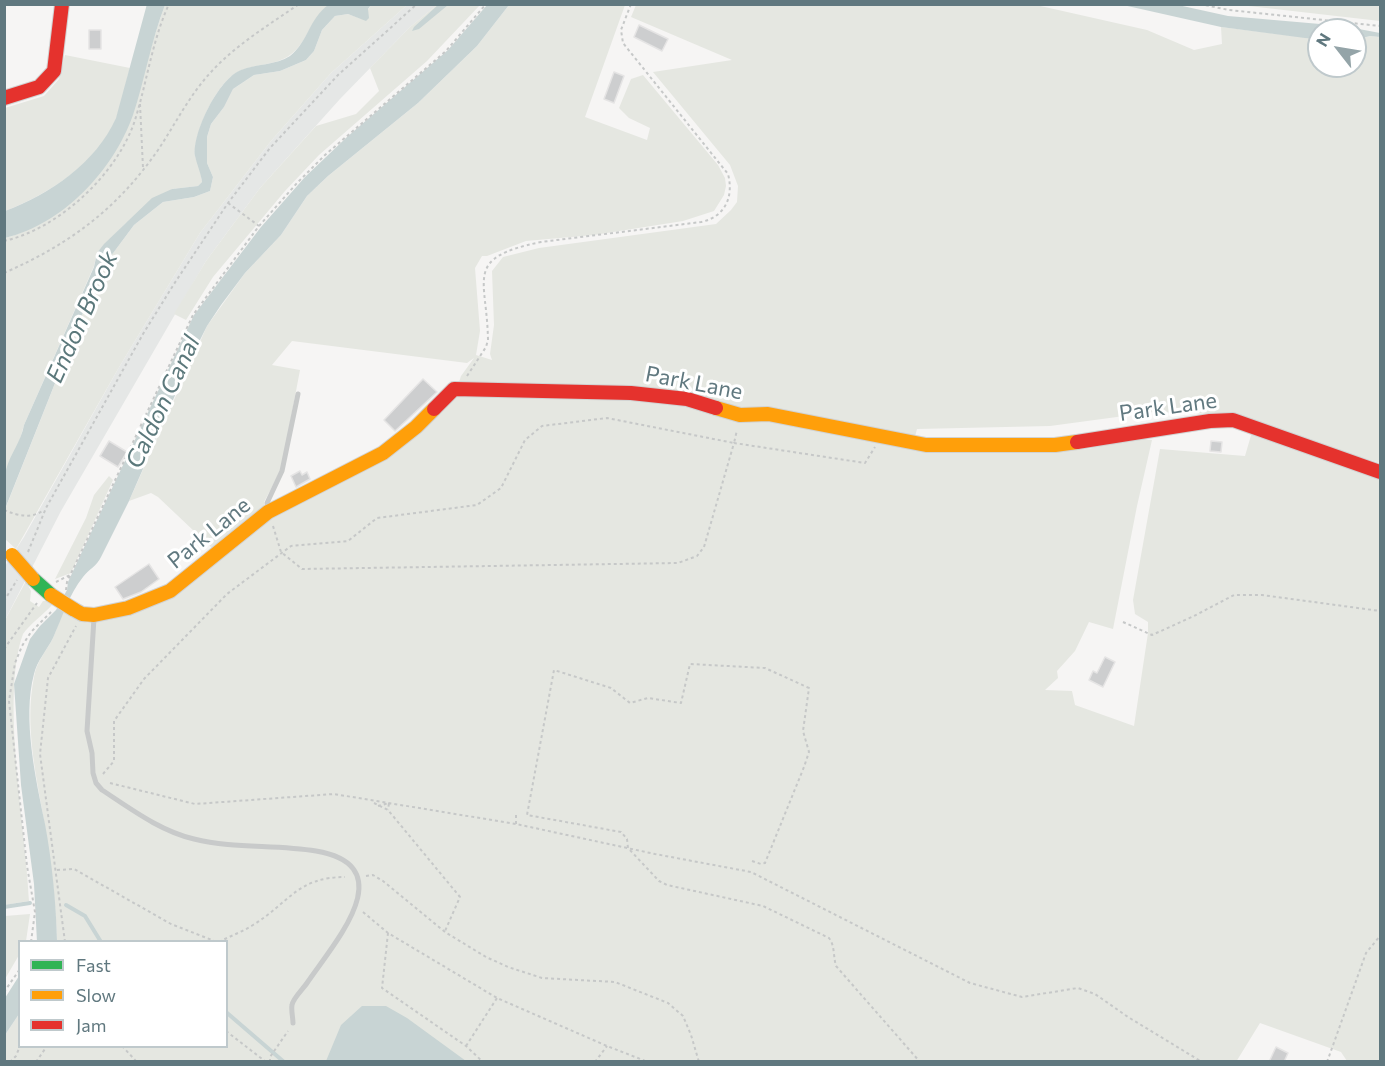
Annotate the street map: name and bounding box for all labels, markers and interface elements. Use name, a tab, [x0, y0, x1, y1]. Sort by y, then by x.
north arrow	[1307, 18, 1367, 78]
text: N	[1312, 29, 1334, 50]
water label: Endon Brook	[40, 247, 124, 387]
water label: Caldon Canal	[120, 331, 206, 473]
street label: Park Lane	[643, 361, 745, 405]
street label: Park Lane	[1117, 387, 1219, 427]
street label: Park Lane	[162, 492, 256, 574]
legend	[18, 940, 228, 1048]
text: Fast	[76, 954, 111, 976]
text: Slow	[76, 984, 116, 1006]
text: Jam	[76, 1014, 106, 1036]

